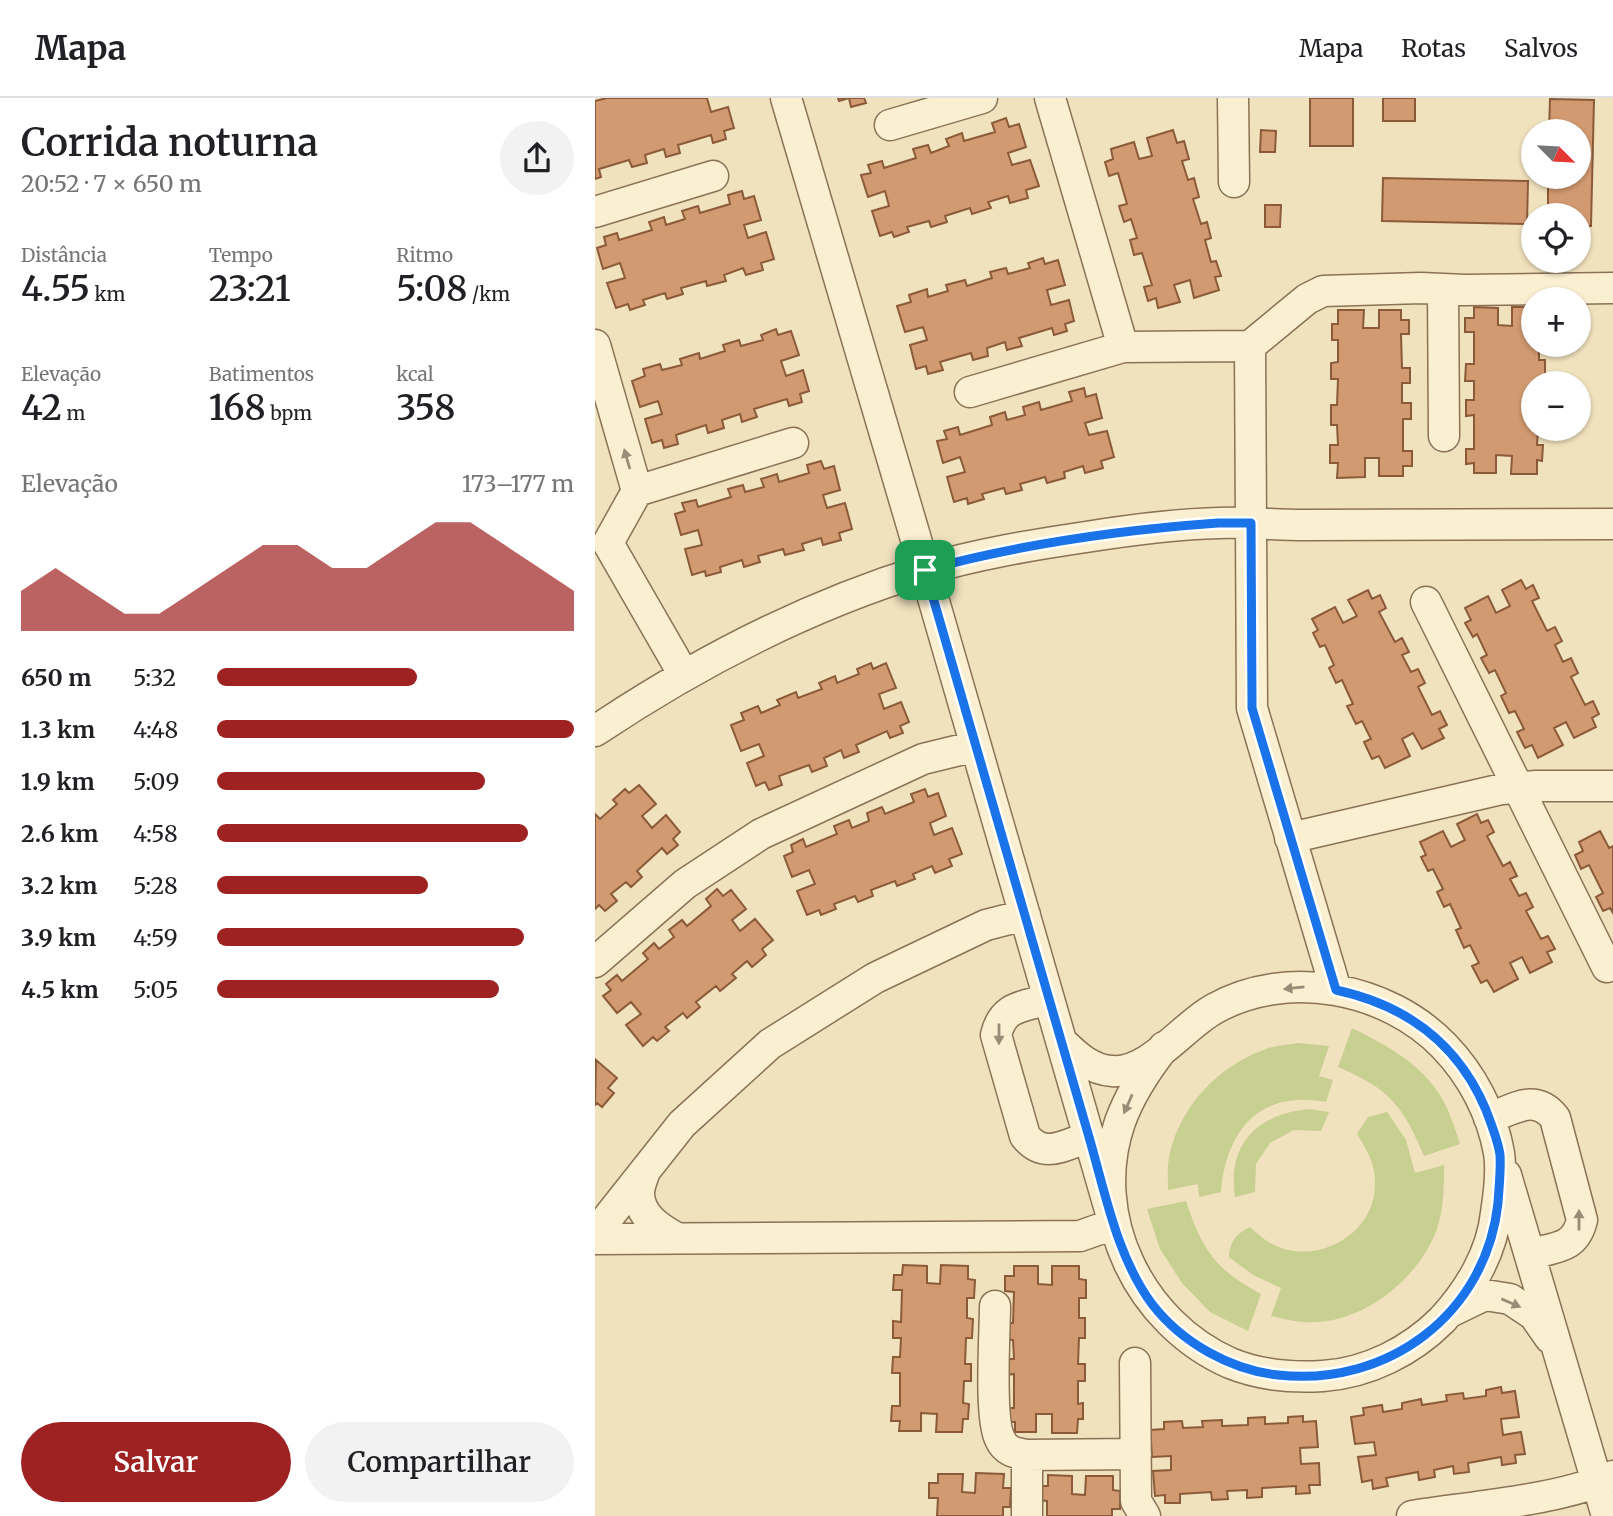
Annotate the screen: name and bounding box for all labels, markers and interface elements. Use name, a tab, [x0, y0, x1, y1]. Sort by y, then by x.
text: Mapa	[35, 28, 126, 69]
text: Mapa	[1299, 33, 1363, 64]
text: Rotas	[1401, 33, 1466, 64]
text: Salvos	[1504, 33, 1578, 64]
text: Corrida noturna	[21, 119, 318, 166]
north arrow	[1521, 119, 1591, 189]
map controls	[1521, 119, 1591, 441]
button: share	[500, 121, 574, 195]
text: 20:52 · 7 × 650 m	[21, 169, 202, 198]
button: locate	[1521, 203, 1591, 273]
text: Distância	[21, 243, 107, 267]
text: Tempo	[209, 243, 273, 267]
text: Ritmo	[396, 243, 453, 267]
text: 4.55	[21, 267, 90, 311]
text: 23:21	[209, 267, 291, 311]
text: 5:08	[396, 267, 467, 311]
text: km	[90, 282, 125, 306]
text: /km	[467, 282, 510, 306]
button: +	[1521, 287, 1591, 357]
text: Elevação	[21, 362, 101, 386]
text: Batimentos	[209, 362, 314, 386]
text: kcal	[396, 362, 434, 386]
button: −	[1521, 371, 1591, 441]
text: 42	[21, 386, 62, 430]
text: 168	[209, 386, 266, 430]
text: 358	[396, 386, 456, 430]
text: m	[62, 401, 85, 425]
text: bpm	[266, 401, 312, 425]
one-way arrow	[622, 448, 632, 469]
text: Elevação	[21, 469, 118, 498]
text: 173–177 m	[462, 469, 574, 498]
pin	[895, 540, 955, 600]
icon: arrive	[906, 551, 944, 589]
text: 650 m	[21, 663, 91, 692]
text: 5:32	[133, 663, 176, 692]
text: 1.3 km	[21, 715, 95, 744]
text: 4:48	[133, 715, 178, 744]
text: 1.9 km	[21, 767, 95, 796]
text: 5:09	[133, 767, 179, 796]
text: 2.6 km	[21, 819, 98, 848]
text: 4:58	[133, 819, 178, 848]
text: 3.2 km	[21, 871, 98, 900]
text: 5:28	[133, 871, 178, 900]
text: 3.9 km	[21, 923, 96, 952]
text: 4:59	[133, 923, 178, 952]
text: 4.5 km	[21, 975, 99, 1004]
text: 5:05	[133, 975, 178, 1004]
one-way arrow	[1283, 983, 1305, 994]
one-way arrow	[994, 1023, 1005, 1045]
one-way arrow	[1122, 1094, 1134, 1114]
one-way arrow	[1573, 1209, 1585, 1231]
one-way arrow	[1501, 1297, 1522, 1308]
button: Salvar	[21, 1422, 291, 1502]
button: Compartilhar	[305, 1422, 574, 1502]

